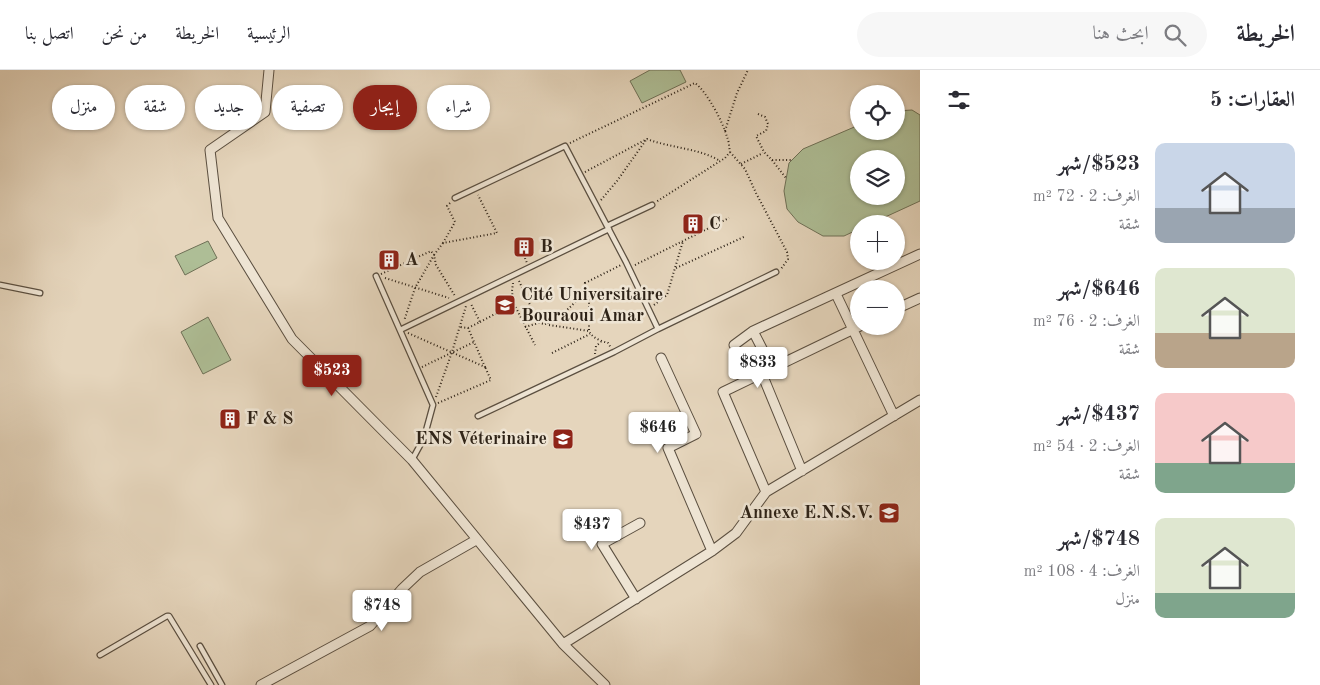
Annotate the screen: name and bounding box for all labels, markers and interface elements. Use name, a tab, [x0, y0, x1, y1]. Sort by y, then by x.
search box	[857, 12, 1207, 57]
icon: search	[1161, 21, 1189, 49]
text: الخريطة	[1237, 23, 1295, 47]
text: اتصل بنا	[25, 25, 74, 43]
text: من نحن	[102, 25, 147, 43]
text: الخريطة	[175, 25, 219, 43]
text: الرئيسية	[247, 25, 290, 43]
text: ابحث هنا	[1093, 25, 1149, 44]
chip: منزل	[52, 85, 115, 130]
chip: شقة	[125, 85, 185, 130]
chip: جديد	[195, 85, 262, 130]
chip: تصفية	[272, 85, 343, 130]
chip: إيجار	[353, 85, 417, 130]
chip: شراء	[427, 85, 490, 130]
map controls	[850, 85, 905, 335]
button: locate	[850, 85, 905, 140]
icon: filters	[945, 86, 973, 114]
text: العقارات: 5	[1210, 90, 1295, 111]
button: layers	[850, 150, 905, 205]
text: $523/شهر	[1058, 154, 1140, 175]
icon: home	[1195, 163, 1255, 223]
text: الغرف: 2 · 72 m²	[1033, 189, 1140, 205]
building icon: C	[681, 212, 705, 236]
place label: C	[709, 215, 721, 233]
button: +	[850, 215, 905, 270]
text: شقة	[1119, 217, 1140, 233]
building icon: B	[512, 235, 536, 259]
place label: B	[540, 238, 553, 256]
building icon: A	[377, 248, 401, 272]
place label: A	[405, 251, 419, 269]
text: $646/شهر	[1058, 279, 1140, 300]
button: −	[850, 280, 905, 335]
place label: Cité Universitaire Bouraoui Amar	[521, 286, 663, 325]
icon: home	[1195, 288, 1255, 348]
school or university icon: Cité Universitaire Bouraoui Amar	[493, 293, 517, 317]
text: الغرف: 2 · 76 m²	[1033, 314, 1140, 330]
text: شقة	[1119, 342, 1140, 358]
pin: $833	[728, 346, 788, 389]
pin: $523	[302, 354, 362, 397]
text: $833	[739, 355, 777, 371]
text: $523	[313, 363, 351, 379]
text: $437/شهر	[1058, 404, 1140, 425]
building icon: F & S	[218, 407, 242, 431]
place label: F & S	[246, 410, 293, 428]
pin: $646	[628, 412, 688, 454]
icon: home	[1195, 413, 1255, 473]
text: $646	[639, 420, 677, 436]
school or university icon: ENS Véterinaire	[551, 427, 575, 451]
place label: ENS Véterinaire	[415, 430, 547, 448]
text: الغرف: 2 · 54 m²	[1033, 439, 1140, 455]
text: شقة	[1119, 467, 1140, 483]
school or university icon: Annexe E.N.S.V.	[877, 501, 901, 525]
place label: Annexe E.N.S.V.	[739, 504, 873, 522]
pin: $437	[562, 508, 622, 551]
text: $437	[573, 517, 611, 533]
text: $748/شهر	[1058, 529, 1140, 550]
icon: home	[1195, 538, 1255, 598]
text: الغرف: 4 · 108 m²	[1024, 564, 1140, 580]
pin: $748	[352, 590, 412, 632]
text: منزل	[1115, 592, 1140, 608]
text: $748	[363, 598, 401, 614]

